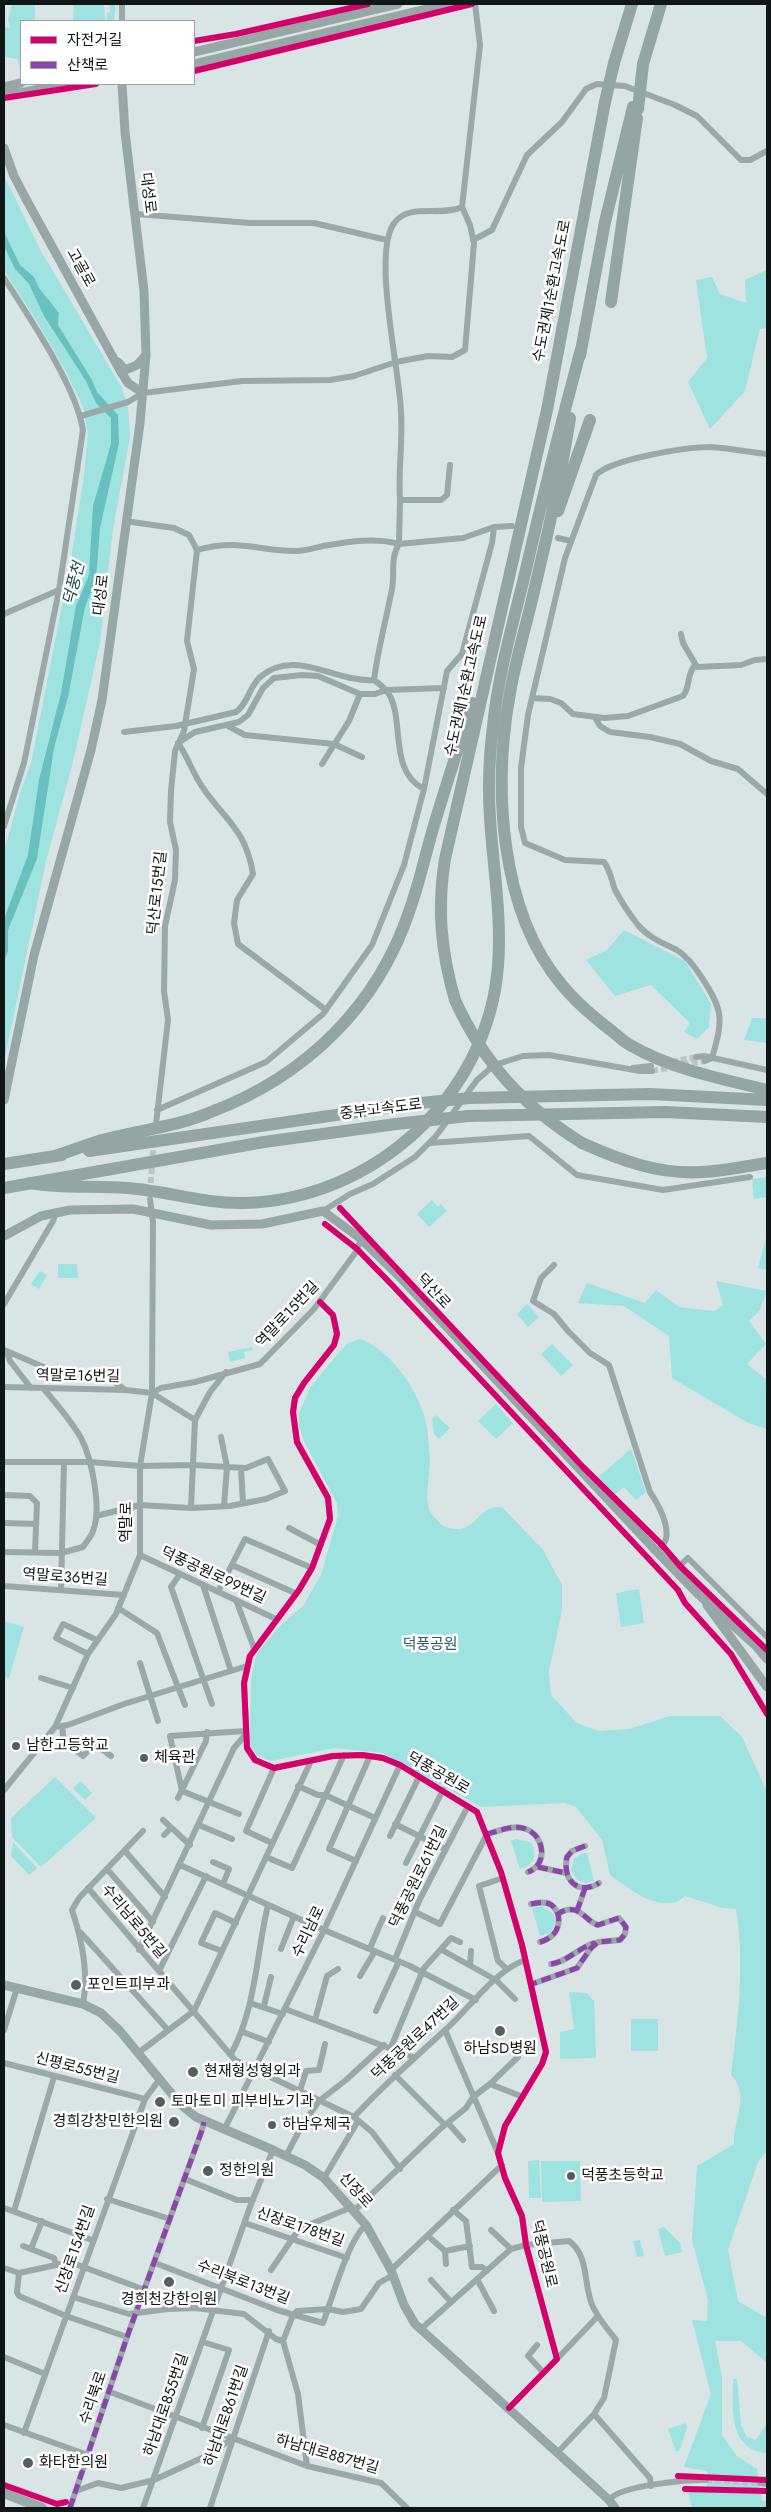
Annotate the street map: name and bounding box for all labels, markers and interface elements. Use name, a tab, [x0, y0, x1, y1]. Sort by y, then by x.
legend	[20, 20, 195, 85]
text: 자전거길	[67, 29, 122, 51]
text: 산책로	[67, 54, 108, 76]
street label: 대성로	[136, 171, 158, 215]
street label: 수도권제1순환고속도로	[530, 218, 576, 364]
street label: 고골로	[62, 246, 98, 290]
water label: 덕풍천	[60, 560, 90, 608]
street label: 대성로	[91, 573, 113, 617]
street label: 수도권제1순환고속도로	[442, 613, 492, 759]
street label: 덕산로15번길	[145, 850, 171, 936]
street label: 중부고속도로	[339, 1096, 423, 1124]
street label: 덕산로	[412, 1271, 454, 1313]
street label: 역말로15번길	[253, 1278, 323, 1352]
street label: 역말로16번길	[36, 1367, 120, 1387]
street label: 역말로	[118, 1501, 136, 1543]
street label: 덕풍공원로99번길	[158, 1544, 268, 1608]
street label: 역말로36번길	[22, 1566, 108, 1590]
park label: 덕풍공원	[402, 1636, 458, 1654]
place label: 남한고등학교	[26, 1737, 109, 1755]
marker: 남한고등학교	[10, 1740, 22, 1752]
place label: 체육관	[154, 1749, 195, 1767]
street label: 덕풍공원로	[404, 1749, 472, 1799]
marker: 체육관	[138, 1752, 150, 1764]
street label: 덕풍공원로61번길	[386, 1823, 452, 1931]
street label: 수리남로5번길	[97, 1881, 169, 1963]
street label: 수리남로	[289, 1903, 329, 1961]
place label: 포인트피부과	[87, 1976, 170, 1994]
marker: 포인트피부과	[69, 1978, 83, 1992]
street label: 덕풍공원로47번길	[368, 1994, 464, 2084]
marker: 하남SD병원	[493, 2024, 507, 2038]
place label: 하남SD병원	[463, 2040, 537, 2058]
street label: 신평로55번길	[33, 2050, 121, 2088]
place label: 현재형성형외과	[204, 2063, 301, 2081]
marker: 현재형성형외과	[186, 2065, 200, 2079]
place label: 토마토미 피부비뇨기과	[171, 2093, 313, 2111]
marker: 토마토미 피부비뇨기과	[153, 2095, 167, 2109]
place label: 경희강창민한의원	[53, 2113, 163, 2131]
marker: 경희강창민한의원	[167, 2115, 181, 2129]
place label: 하남우체국	[282, 2116, 351, 2134]
marker: 하남우체국	[266, 2119, 278, 2131]
place label: 정한의원	[219, 2162, 274, 2180]
marker: 정한의원	[201, 2164, 215, 2178]
place label: 덕풍초등학교	[581, 2167, 664, 2185]
street label: 신장로	[334, 2170, 376, 2212]
marker: 덕풍초등학교	[565, 2170, 577, 2182]
street label: 신장로154번길	[52, 2203, 100, 2297]
street label: 신장로178번길	[254, 2205, 346, 2251]
street label: 덕풍공원로	[526, 2218, 560, 2290]
street label: 수리북로13번길	[194, 2257, 292, 2309]
marker: 경희천강한의원	[162, 2275, 176, 2289]
place label: 경희천강한의원	[121, 2291, 217, 2309]
street label: 하남대로855번길	[141, 2351, 193, 2459]
street label: 하남대로861번길	[201, 2363, 253, 2469]
street label: 수리북로	[77, 2369, 111, 2427]
street label: 하남대로887번길	[273, 2432, 381, 2478]
place label: 화타한의원	[39, 2454, 108, 2472]
marker: 화타한의원	[21, 2456, 35, 2470]

